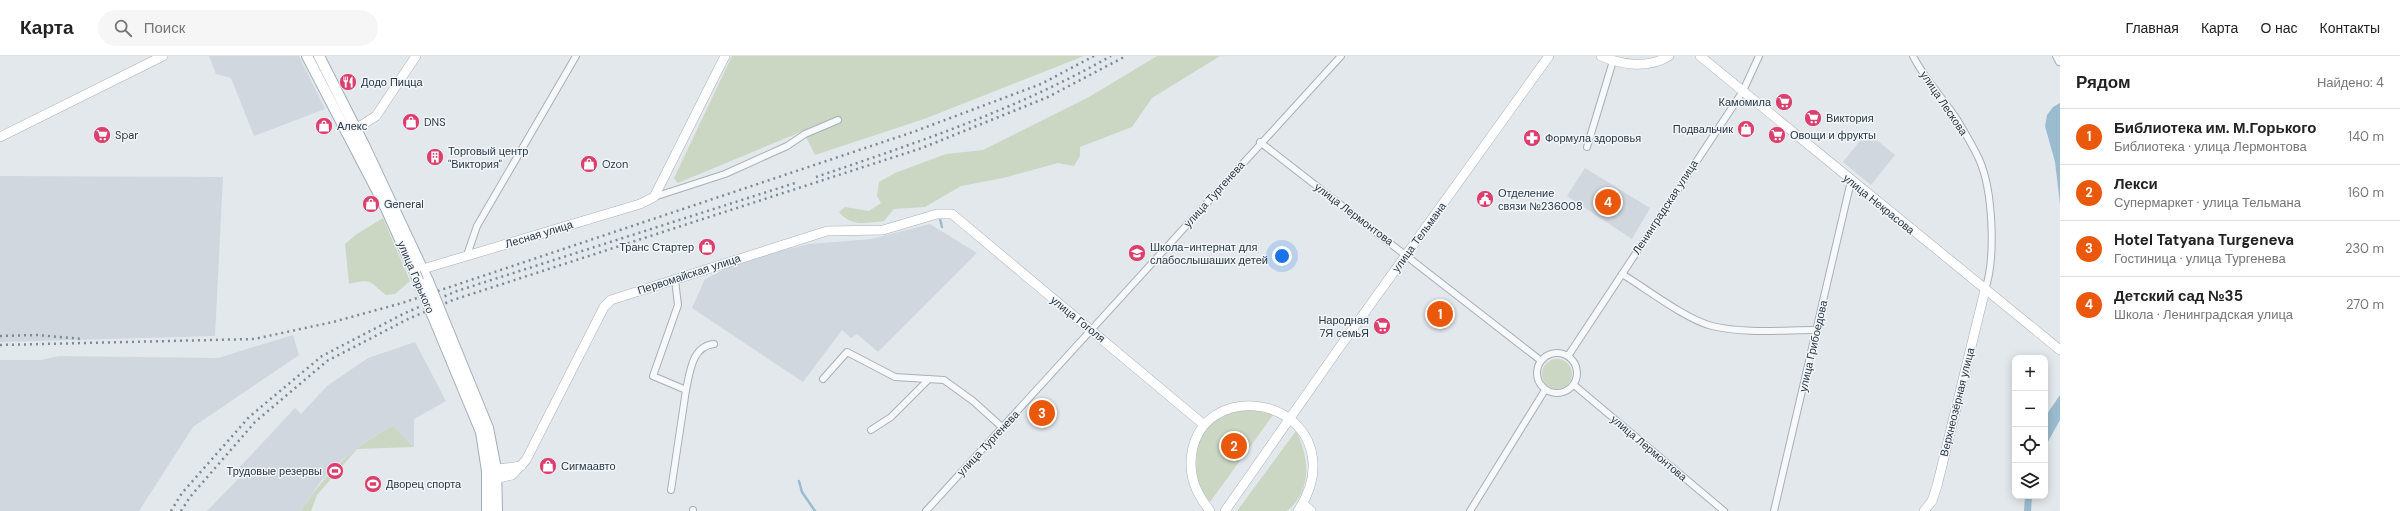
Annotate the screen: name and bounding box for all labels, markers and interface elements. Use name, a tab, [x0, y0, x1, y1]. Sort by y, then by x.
search box	[98, 10, 378, 46]
text: Карта	[20, 15, 74, 40]
icon: search	[112, 17, 134, 39]
text: Поиск	[144, 18, 185, 38]
text: Главная	[2126, 19, 2179, 37]
text: Карта	[2201, 19, 2238, 37]
text: О нас	[2260, 19, 2298, 37]
text: Контакты	[2320, 19, 2380, 37]
street label: улица Лескова	[1917, 68, 1971, 139]
text: Рядом	[2076, 71, 2131, 93]
restaurant icon: Додо Пицца	[338, 72, 358, 92]
text: Найдено: 4	[2317, 74, 2384, 91]
place label: Додо Пицца	[361, 75, 424, 89]
supermarket icon: Камомила	[1774, 92, 1794, 112]
place label: Камомила	[1719, 95, 1772, 109]
supermarket icon: Виктория	[1803, 108, 1823, 128]
place label: Виктория	[1826, 111, 1874, 125]
shop icon: DNS	[401, 112, 421, 132]
place label: DNS	[424, 115, 446, 129]
shop icon: Алекс	[314, 116, 334, 136]
text: Библиотека им. М.Горького	[2114, 118, 2316, 138]
place label: Алекс	[337, 119, 368, 133]
shop icon: Подвальчик	[1736, 119, 1756, 139]
place label: Подвальчик	[1673, 122, 1733, 136]
supermarket icon: Spar	[92, 125, 112, 145]
supermarket icon: Овощи и фрукты	[1767, 125, 1787, 145]
place label: Spar	[115, 128, 138, 142]
pharmacy icon: Формула здоровья	[1522, 128, 1542, 148]
place label: Овощи и фрукты	[1790, 128, 1876, 142]
text: 1	[2087, 128, 2091, 145]
text: 140 m	[2348, 128, 2384, 145]
place label: Формула здоровья	[1545, 131, 1641, 145]
text: Библиотека · улица Лермонтова	[2114, 138, 2307, 155]
place label: Торговый центр "Виктория"	[448, 144, 528, 171]
building icon: Торговый центр "Виктория"	[425, 147, 445, 167]
shop icon: Ozon	[579, 154, 599, 174]
street label: Ленинградская улица	[1629, 156, 1701, 257]
place label: Ozon	[602, 157, 628, 171]
street label: улица Тургенева	[1180, 157, 1248, 230]
street label: улица Некрасова	[1840, 171, 1918, 238]
text: Лекси	[2114, 174, 2158, 194]
street label: улица Лермонтова	[1312, 180, 1397, 249]
text: 2	[2085, 184, 2093, 201]
text: 160 m	[2348, 184, 2384, 201]
place label: Отделение связи №236008	[1498, 186, 1583, 213]
pin: 4	[1595, 187, 1621, 217]
public building icon: Отделение связи №236008	[1475, 189, 1495, 209]
shop icon: General	[361, 194, 381, 214]
text: Супермаркет · улица Тельмана	[2114, 194, 2301, 211]
place label: General	[384, 197, 424, 211]
street label: улица Тельмана	[1389, 199, 1450, 275]
street label: Лесная улица	[503, 217, 575, 251]
text: Hotel Tatyana Turgeneva	[2114, 230, 2294, 250]
shop icon: Транс Стартер	[697, 237, 717, 257]
street label: улица Горького	[394, 239, 438, 315]
place label: Транс Стартер	[619, 240, 694, 254]
place label: Школа-интернат для слабослышаших детей	[1150, 240, 1268, 267]
text: 3	[2085, 240, 2093, 257]
text: 230 m	[2345, 240, 2384, 257]
school or university icon: Школа-интернат для слабослышаших детей	[1127, 243, 1147, 263]
your location	[1272, 246, 1292, 266]
street label: Первомайская улица	[636, 250, 743, 297]
text: Гостиница · улица Тургенева	[2114, 250, 2286, 267]
text: Детский сад №35	[2114, 286, 2243, 306]
street label: улица Гоголя	[1048, 293, 1108, 345]
text: 4	[2085, 296, 2093, 313]
text: 270 m	[2346, 296, 2384, 313]
street label: улица Грибоедова	[1796, 298, 1831, 393]
pin: 1	[1427, 299, 1453, 329]
text: Школа · Ленинградская улица	[2114, 306, 2293, 323]
place label: Народная 7Я семьЯ	[1318, 313, 1369, 340]
supermarket icon: Народная 7Я семьЯ	[1372, 316, 1392, 336]
street label: Верхнеозёрная улица	[1937, 345, 1978, 458]
map controls	[2012, 355, 2048, 499]
button: +	[2012, 355, 2048, 391]
button: −	[2012, 391, 2048, 427]
pin: 3	[1029, 398, 1055, 428]
street label: улица Тургенева	[954, 407, 1023, 479]
street label: улица Лермонтова	[1608, 412, 1691, 485]
button: locate	[2012, 427, 2048, 463]
pin: 2	[1221, 431, 1247, 461]
shop icon: Сигмаавто	[538, 456, 558, 476]
place label: Сигмаавто	[561, 459, 616, 473]
sports icon: Трудовые резервы	[325, 461, 345, 481]
button: layers	[2012, 463, 2048, 499]
place label: Трудовые резервы	[227, 464, 322, 478]
sports icon: Дворец спорта	[363, 474, 383, 494]
place label: Дворец спорта	[386, 477, 462, 491]

